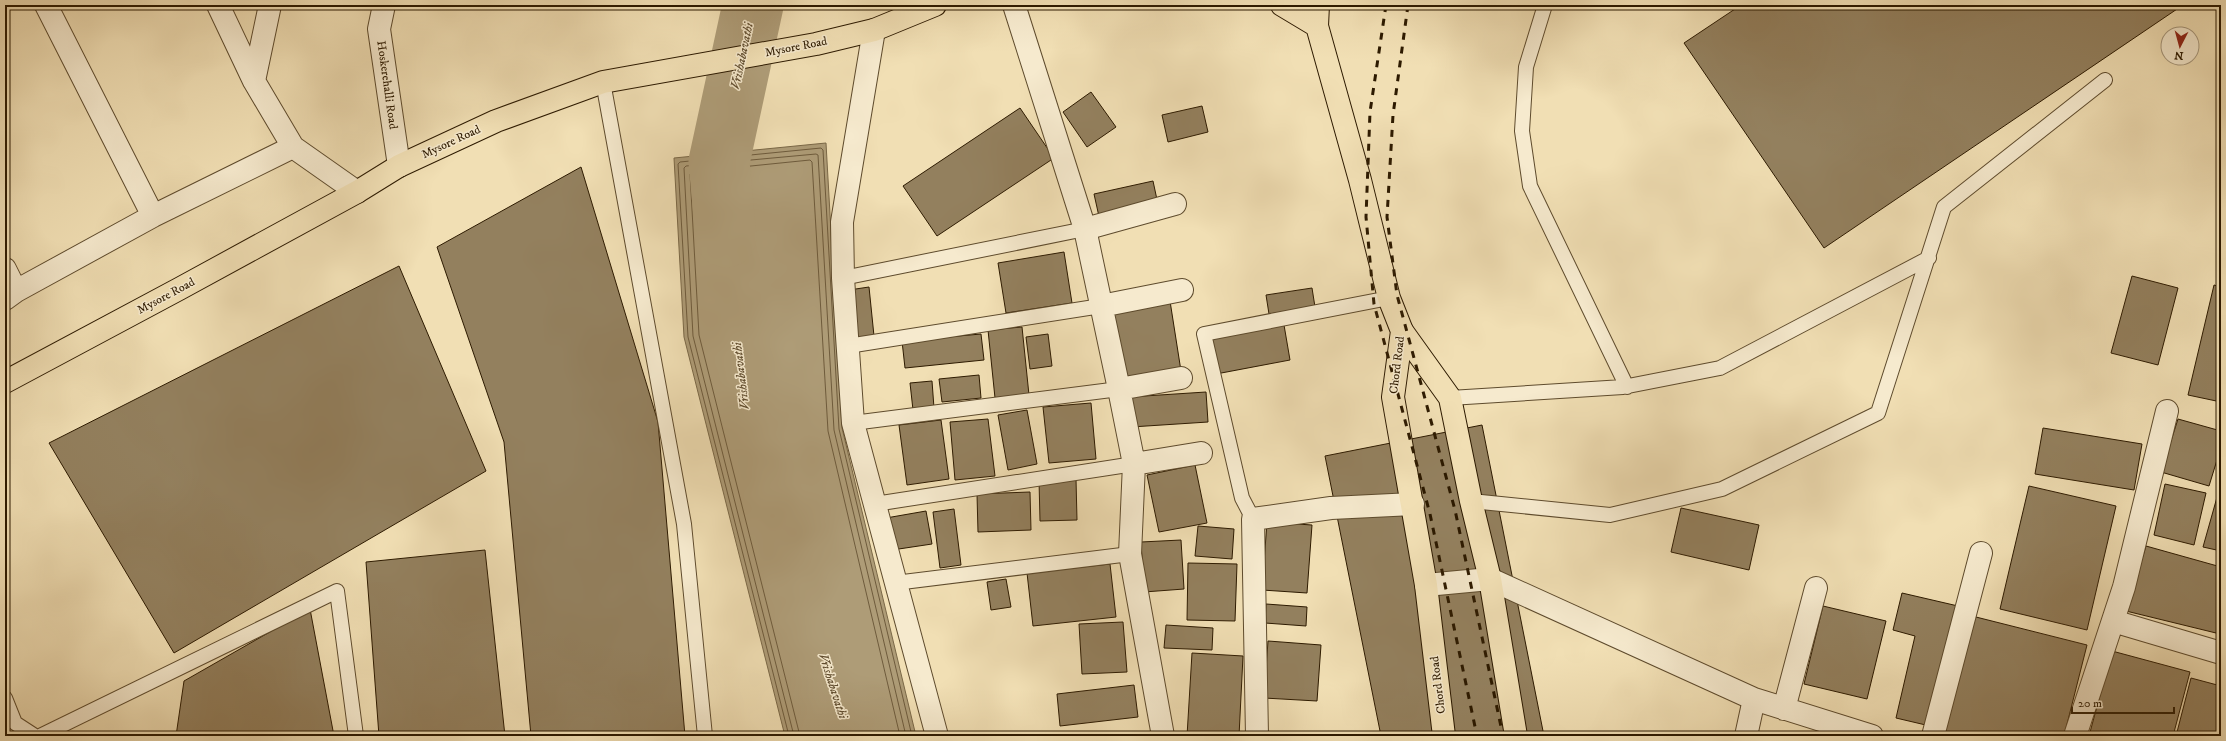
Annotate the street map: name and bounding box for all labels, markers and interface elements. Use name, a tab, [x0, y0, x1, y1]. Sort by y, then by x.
water label: Vrishabavathi	[727, 20, 757, 91]
north arrow	[2160, 26, 2200, 66]
street label: Mysore Road	[764, 34, 828, 60]
street label: Hoskerehalli Road	[373, 40, 401, 130]
text: N	[2174, 48, 2184, 62]
street label: Mysore Road	[419, 122, 483, 162]
street label: Mysore Road	[135, 275, 197, 317]
street label: Chord Road	[1386, 335, 1408, 395]
water label: Vrishabavathi	[729, 340, 753, 411]
water label: Vrishabavathi	[815, 651, 852, 722]
street label: Chord Road	[1427, 655, 1449, 715]
scale bar	[2072, 689, 2174, 715]
text: 20 m	[2078, 696, 2102, 711]

